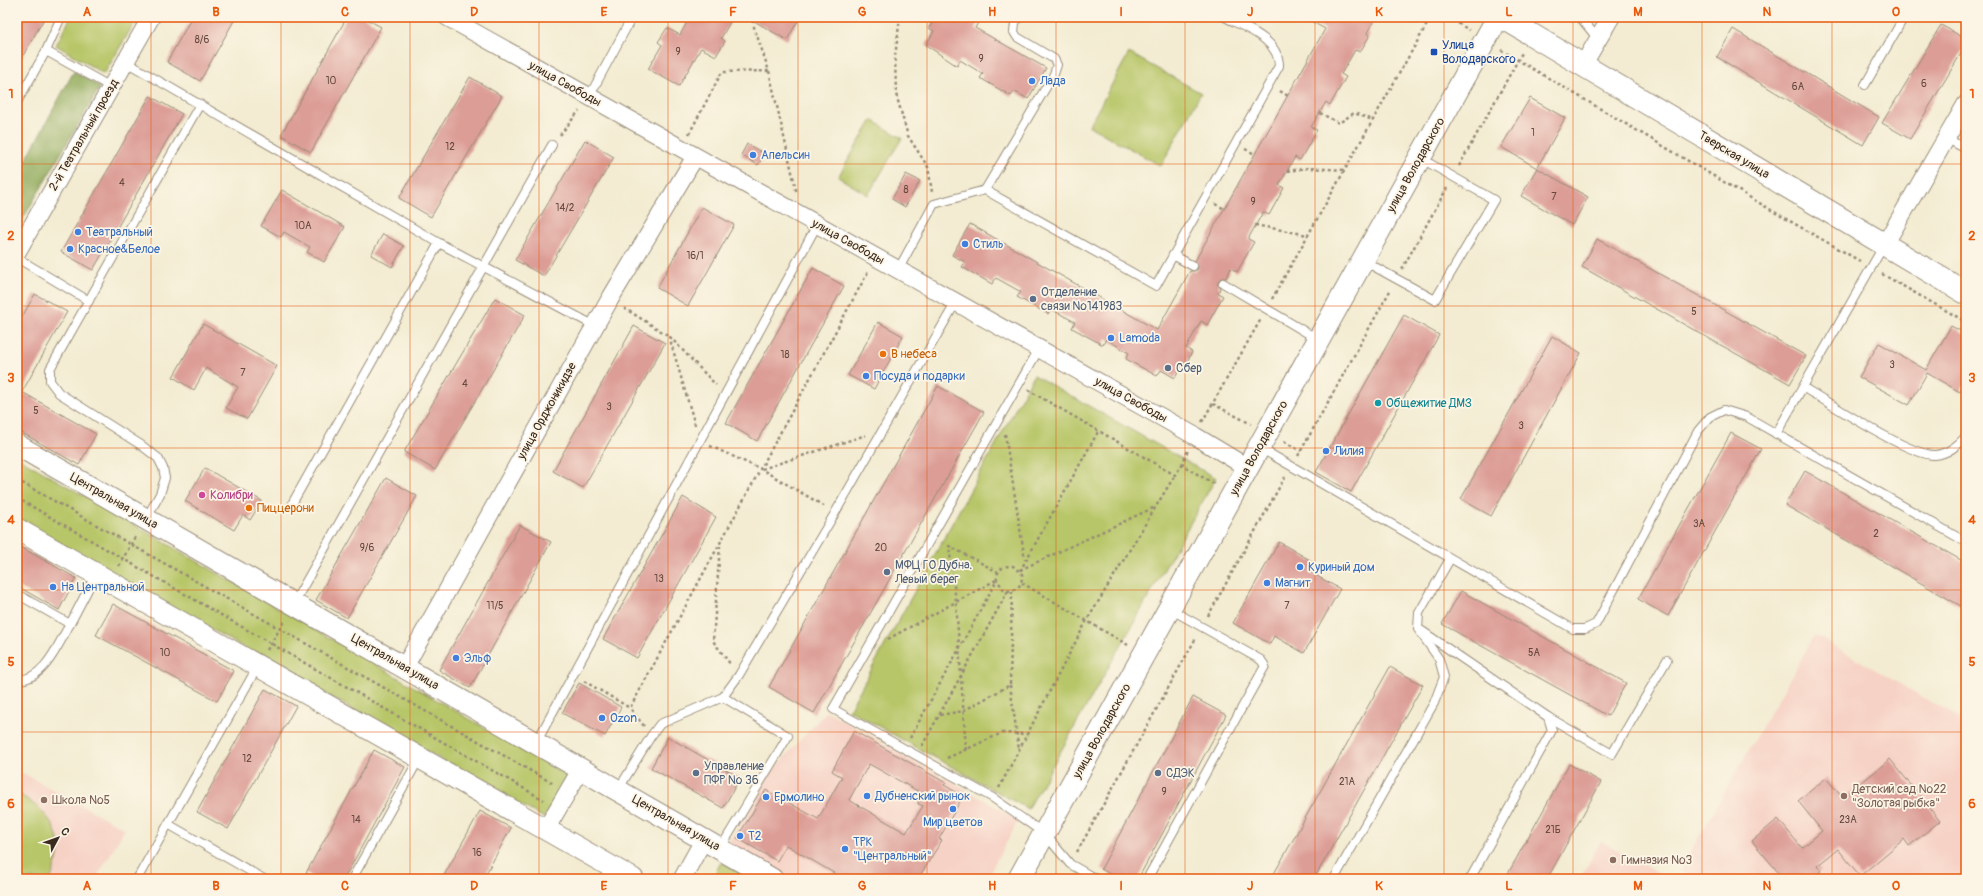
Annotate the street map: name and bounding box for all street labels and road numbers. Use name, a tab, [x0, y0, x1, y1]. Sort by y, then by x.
street label: улица Свободы	[525, 57, 604, 110]
street label: 2-й Театральный проезд	[46, 76, 123, 194]
street label: улица Володарского	[1383, 114, 1449, 216]
street label: Тверская улица	[1696, 128, 1773, 182]
street label: улица Свободы	[808, 215, 887, 268]
street label: улица Орджоникидзе	[514, 360, 580, 463]
street label: улица Свободы	[1091, 373, 1170, 426]
street label: улица Володарского	[1226, 397, 1292, 499]
street label: Центральная улица	[67, 470, 161, 533]
street label: Центральная улица	[348, 631, 442, 694]
street label: улица Володарского	[1069, 680, 1135, 782]
street label: Центральная улица	[629, 792, 723, 855]

